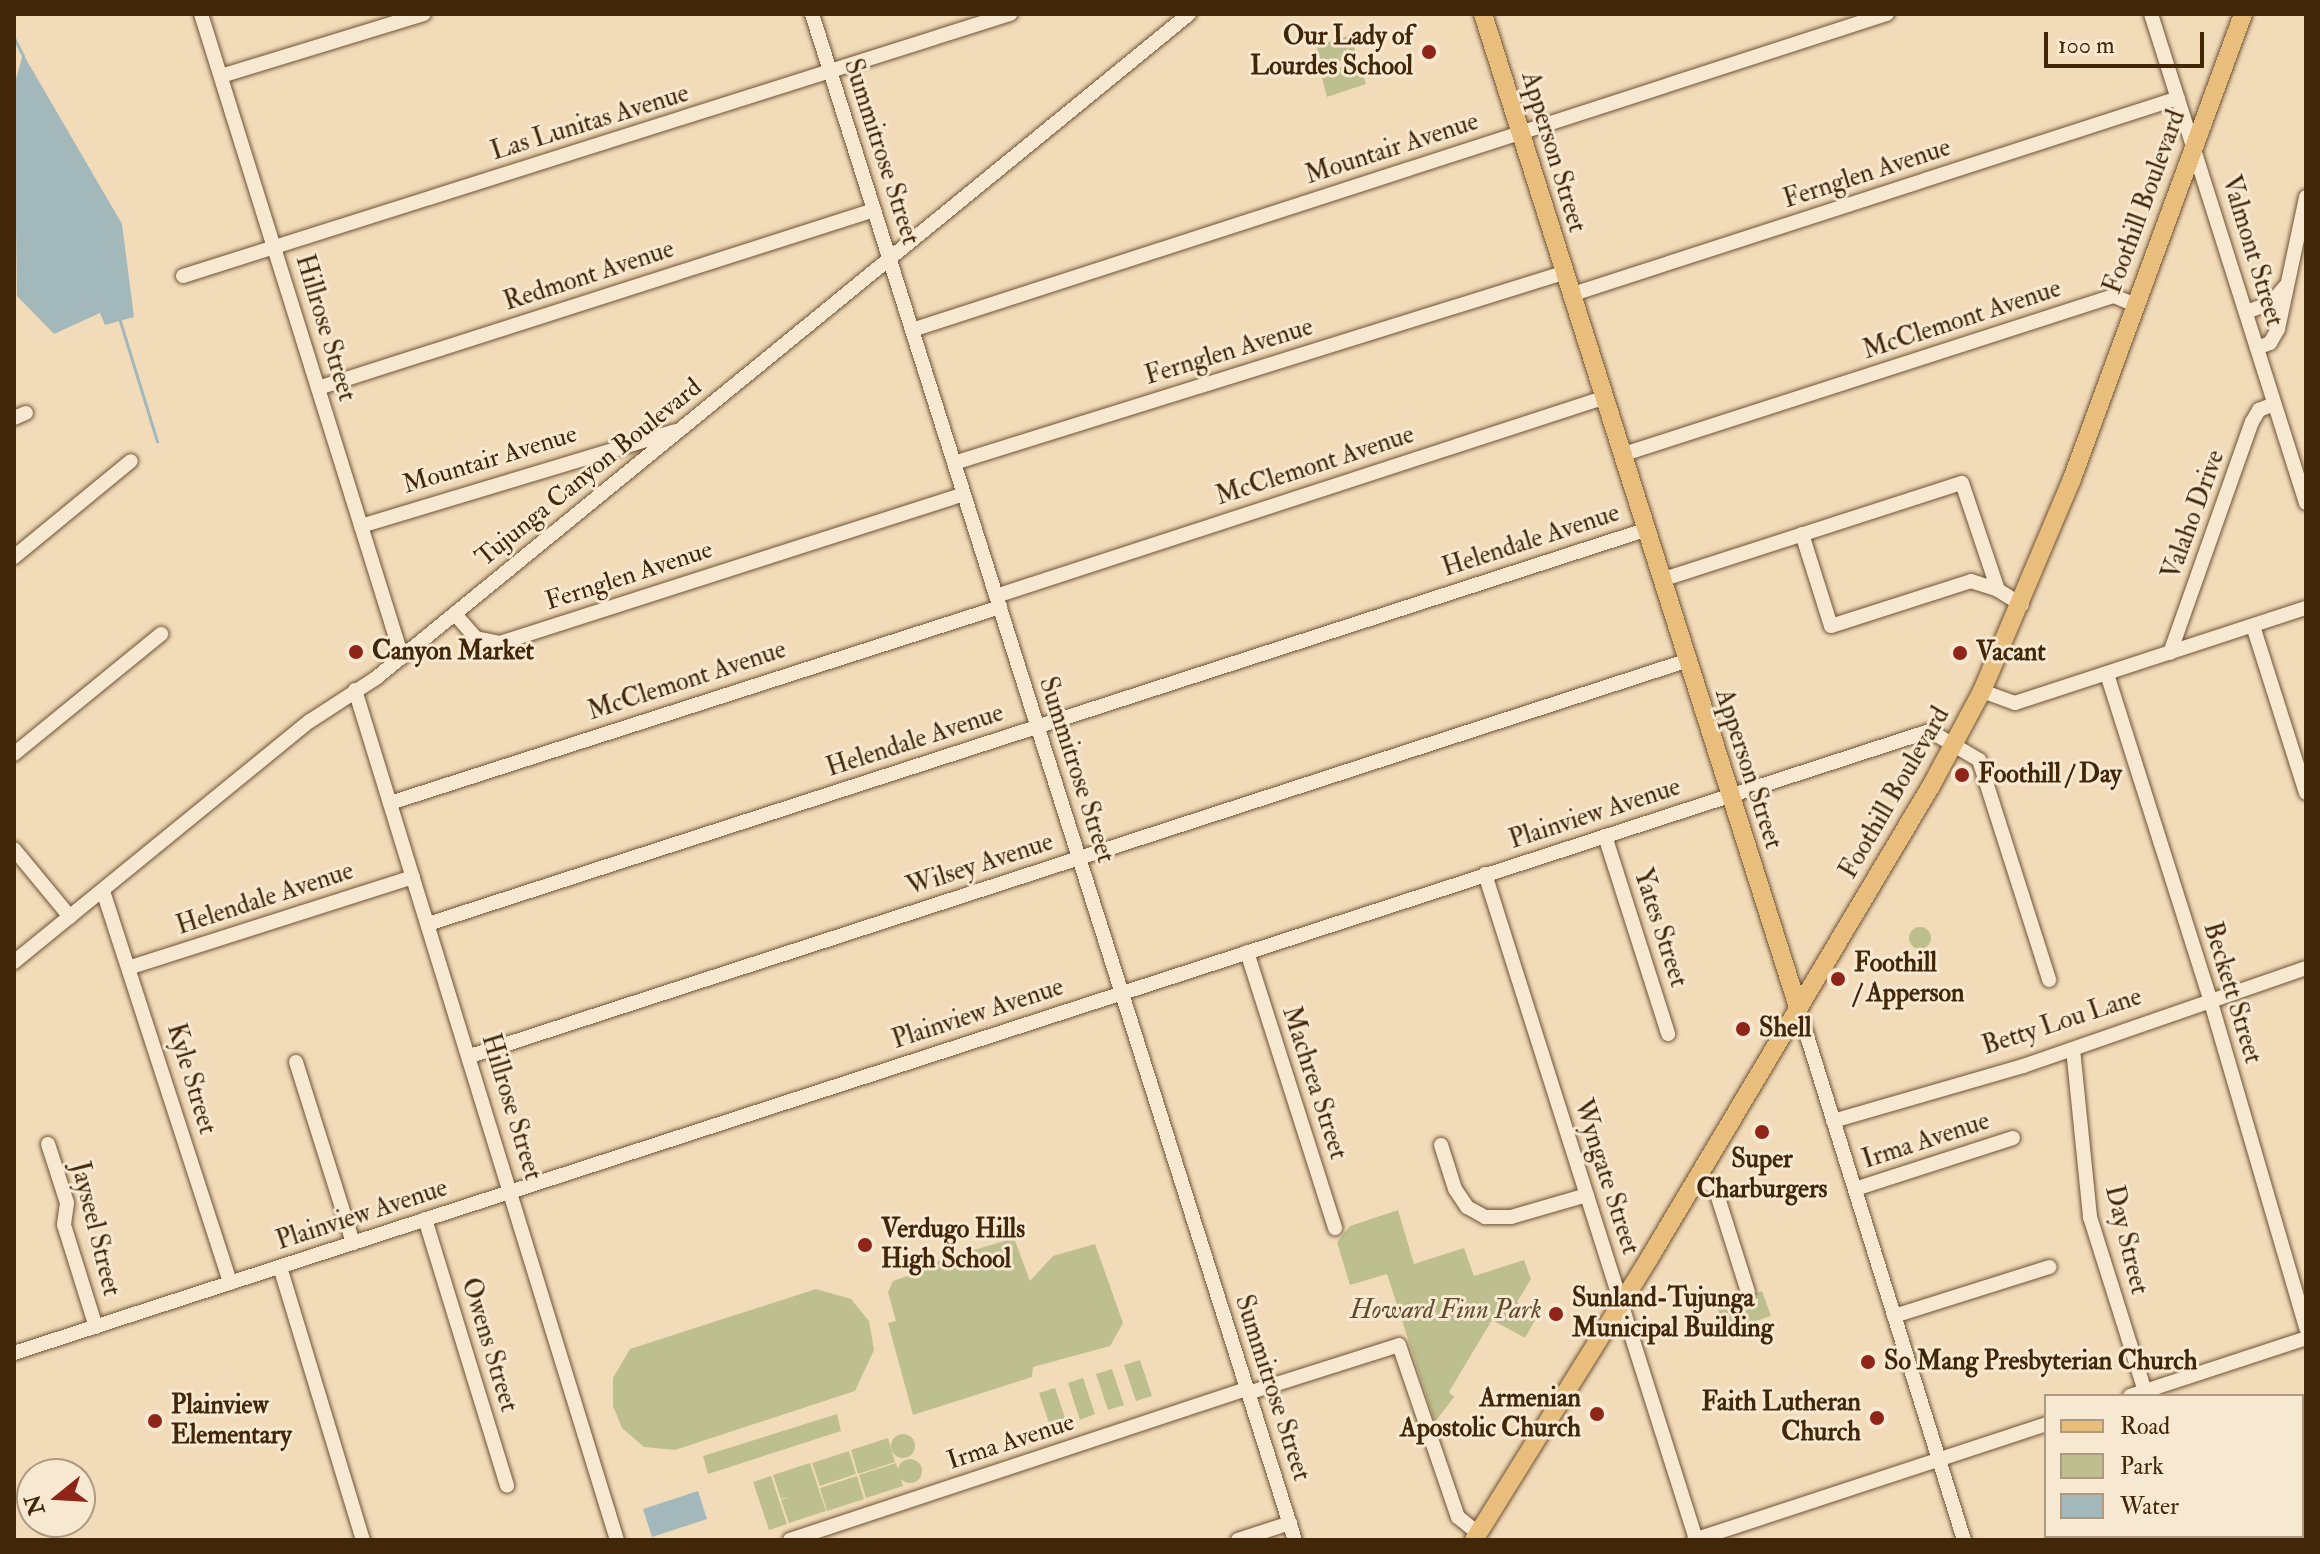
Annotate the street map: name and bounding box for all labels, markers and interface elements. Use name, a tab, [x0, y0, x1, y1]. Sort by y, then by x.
scale bar	[2048, 16, 2208, 66]
place label: Our Lady of Lourdes School	[1250, 21, 1413, 82]
text: 100 m	[2058, 30, 2115, 61]
marker: Our Lady of Lourdes School	[1420, 43, 1438, 61]
street label: Summitrose Street	[836, 55, 926, 249]
street label: Apperson Street	[1514, 68, 1592, 236]
street label: Las Lunitas Avenue	[487, 78, 693, 168]
street label: Mountair Avenue	[1301, 106, 1483, 192]
street label: Foothill Boulevard	[2097, 106, 2193, 298]
street label: Fernglen Avenue	[1779, 132, 1955, 216]
street label: Valmont Street	[2214, 172, 2290, 330]
street label: Redmont Avenue	[500, 234, 678, 318]
street label: Hillrose Street	[288, 251, 362, 405]
street label: McClemont Avenue	[1859, 273, 2065, 367]
street label: Fernglen Avenue	[1141, 312, 1317, 392]
street label: Tujunga Canyon Boulevard	[470, 372, 708, 574]
street label: Mountair Avenue	[399, 419, 581, 501]
street label: McClemont Avenue	[1212, 419, 1418, 513]
street label: Valaho Drive	[2156, 446, 2232, 584]
street label: Helendale Avenue	[1439, 498, 1623, 584]
street label: Fernglen Avenue	[541, 534, 717, 618]
street label: McClemont Avenue	[584, 634, 790, 728]
place label: Canyon Market	[372, 636, 534, 668]
place label: Vacant	[1976, 637, 2046, 669]
marker: Canyon Market	[347, 643, 365, 661]
marker: Vacant	[1951, 644, 1969, 662]
street label: Summitrose Street	[1031, 673, 1121, 867]
street label: Apperson Street	[1707, 685, 1789, 853]
street label: Helendale Avenue	[823, 698, 1007, 784]
street label: Foothill Boulevard	[1833, 702, 1957, 884]
place label: Foothill / Day	[1978, 759, 2122, 791]
marker: Foothill / Day	[1953, 766, 1971, 784]
street label: Plainview Avenue	[1505, 772, 1685, 856]
street label: Wilsey Avenue	[903, 827, 1057, 903]
street label: Helendale Avenue	[173, 856, 357, 942]
street label: Yates Street	[1626, 865, 1694, 991]
street label: Beckett Street	[2196, 918, 2268, 1068]
place label: Foothill / Apperson	[1854, 948, 1964, 1010]
marker: Foothill / Apperson	[1829, 970, 1847, 988]
street label: Plainview Avenue	[888, 972, 1068, 1056]
street label: Betty Lou Lane	[1978, 982, 2146, 1062]
street label: Machrea Street	[1275, 1003, 1353, 1163]
place label: Shell	[1759, 1013, 1811, 1045]
street label: Kyle Street	[159, 1020, 223, 1138]
marker: Shell	[1734, 1020, 1752, 1038]
street label: Hillrose Street	[474, 1030, 548, 1184]
street label: Wyngate Street	[1566, 1096, 1646, 1258]
street label: Irma Avenue	[1859, 1106, 1993, 1176]
marker: Super Charburgers	[1753, 1123, 1771, 1141]
place label: Super Charburgers	[1696, 1144, 1828, 1206]
street label: Jayseel Street	[63, 1159, 127, 1299]
street label: Plainview Avenue	[272, 1173, 452, 1257]
street label: Day Street	[2097, 1182, 2155, 1298]
place label: Verdugo Hills High School	[881, 1214, 1025, 1276]
marker: Verdugo Hills High School	[856, 1236, 874, 1254]
street label: Owens Street	[454, 1274, 524, 1416]
place label: Sunland-Tujunga Municipal Building	[1572, 1283, 1774, 1344]
street label: Summitrose Street	[1227, 1291, 1317, 1485]
park label: Howard Finn Park	[1350, 1295, 1542, 1327]
marker: Sunland-Tujunga Municipal Building	[1547, 1305, 1565, 1323]
place label: So Mang Presbyterian Church	[1884, 1346, 2197, 1378]
marker: So Mang Presbyterian Church	[1859, 1353, 1877, 1371]
place label: Armenian Apostolic Church	[1400, 1383, 1581, 1444]
place label: Faith Lutheran Church	[1701, 1387, 1861, 1448]
place label: Plainview Elementary	[171, 1390, 292, 1452]
legend	[2044, 1394, 2304, 1538]
marker: Armenian Apostolic Church	[1588, 1405, 1606, 1423]
street label: Irma Avenue	[944, 1407, 1078, 1477]
marker: Faith Lutheran Church	[1868, 1409, 1886, 1427]
text: Road	[2120, 1411, 2170, 1442]
marker: Plainview Elementary	[146, 1412, 164, 1430]
text: Park	[2120, 1451, 2164, 1482]
north arrow	[16, 1458, 96, 1538]
text: N	[19, 1491, 51, 1519]
text: Water	[2120, 1491, 2179, 1522]

